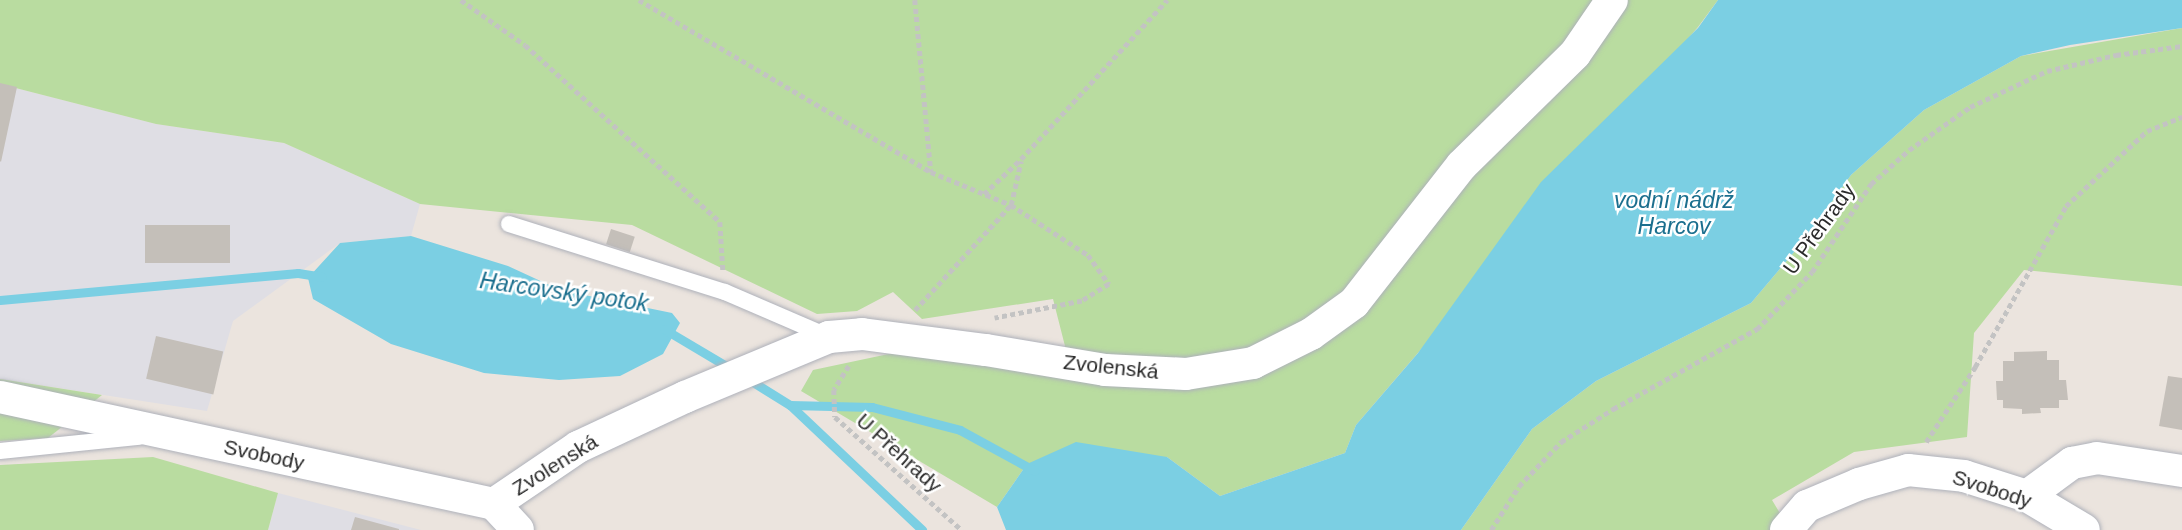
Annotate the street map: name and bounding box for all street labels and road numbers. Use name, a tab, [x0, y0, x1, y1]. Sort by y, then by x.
street label: U Přehrady	[1778, 179, 1860, 279]
street label: Zvolenská	[1062, 349, 1160, 385]
street label: U Přehrady	[851, 408, 947, 498]
street label: Zvolenská	[508, 429, 602, 501]
street label: Svobody	[221, 434, 307, 476]
street label: Svobody	[1949, 464, 2035, 514]

